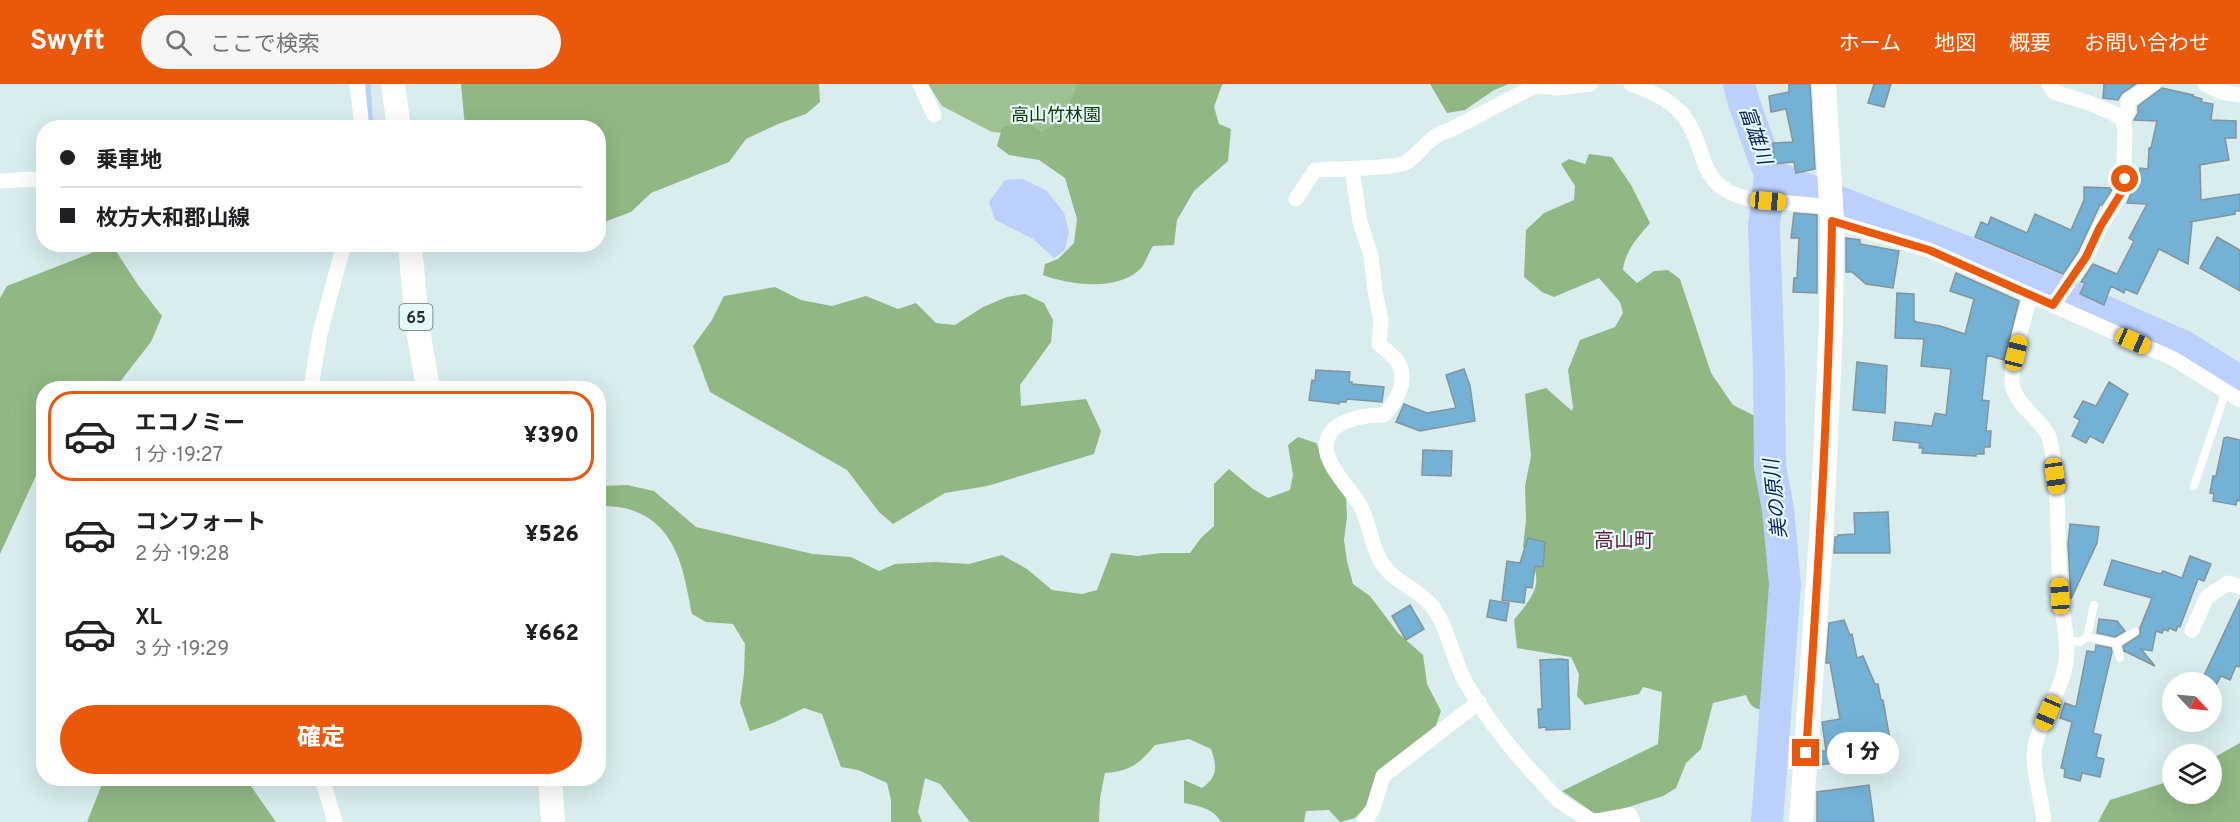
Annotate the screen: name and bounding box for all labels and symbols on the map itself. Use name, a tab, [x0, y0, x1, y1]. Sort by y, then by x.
water label: 富雄川	[1732, 103, 1777, 170]
park label: 高山竹林園	[1011, 105, 1101, 128]
route start	[2111, 165, 2138, 192]
car	[1749, 190, 1787, 212]
road number: 65	[400, 304, 432, 330]
car	[2113, 325, 2153, 357]
car	[2003, 333, 2029, 373]
water label: 美の原川	[1760, 456, 1794, 540]
car	[2044, 457, 2066, 495]
district label: 高山町	[1594, 529, 1654, 555]
car	[2050, 577, 2070, 615]
north arrow	[2162, 672, 2222, 732]
car	[2033, 693, 2063, 733]
callout: 1 分	[1827, 732, 1899, 774]
route end	[1792, 739, 1819, 766]

